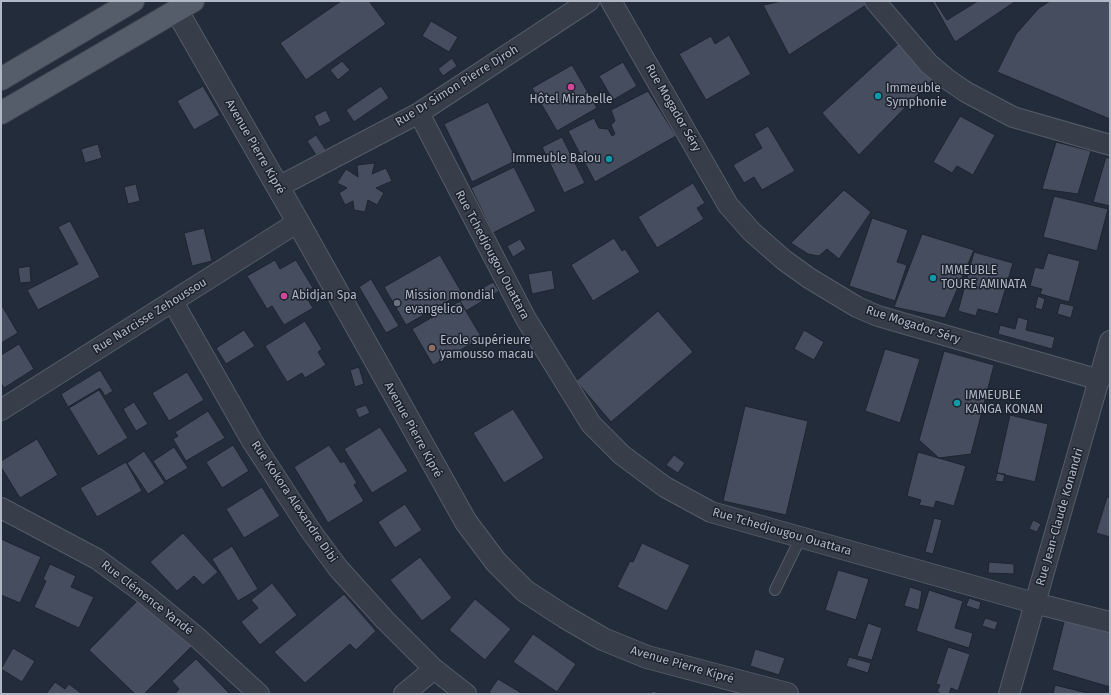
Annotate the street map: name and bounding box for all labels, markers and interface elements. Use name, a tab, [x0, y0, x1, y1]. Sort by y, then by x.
street label: Rue Dr Simon Pierre Djroh	[393, 42, 521, 130]
street label: Rue Mogador Séry	[642, 62, 704, 154]
marker: Hôtel Mirabelle	[566, 82, 576, 92]
place label: Immeuble Symphonie	[886, 82, 947, 110]
marker: Immeuble Symphonie	[873, 91, 883, 101]
place label: Hôtel Mirabelle	[529, 93, 613, 107]
street label: Avenue Pierre Kipré	[222, 97, 288, 197]
place label: Immeuble Balou	[512, 152, 601, 166]
marker: Immeuble Balou	[604, 154, 614, 164]
street label: Rue Tchedjougou Ouattara	[452, 188, 532, 322]
place label: IMMEUBLE TOURE AMINATA	[941, 264, 1027, 292]
marker: IMMEUBLE TOURE AMINATA	[928, 273, 938, 283]
street label: Rue Narcisse Zehoussou	[90, 275, 210, 357]
place label: Abidjan Spa	[292, 289, 357, 303]
place label: Mission mondial evangelico	[405, 289, 494, 317]
marker: Abidjan Spa	[279, 291, 289, 301]
marker: Mission mondial evangelico	[392, 298, 402, 308]
street label: Rue Mogador Séry	[864, 303, 962, 347]
place label: Ecole supérieure yamousso macau	[440, 334, 534, 362]
marker: Ecole supérieure yamousso macau	[427, 343, 437, 353]
street label: Avenue Pierre Kipré	[381, 380, 445, 480]
place label: IMMEUBLE KANGA KONAN	[965, 389, 1043, 417]
marker: IMMEUBLE KANGA KONAN	[952, 398, 962, 408]
street label: Rue Kokora Alexandre Dibi	[248, 438, 340, 566]
street label: Rue Jean-Claude Konandri	[1033, 446, 1087, 588]
street label: Rue Tchedjougou Ouattara	[711, 505, 853, 559]
street label: Rue Clémence Yandé	[98, 558, 196, 638]
street label: Avenue Pierre Kipré	[629, 643, 735, 687]

